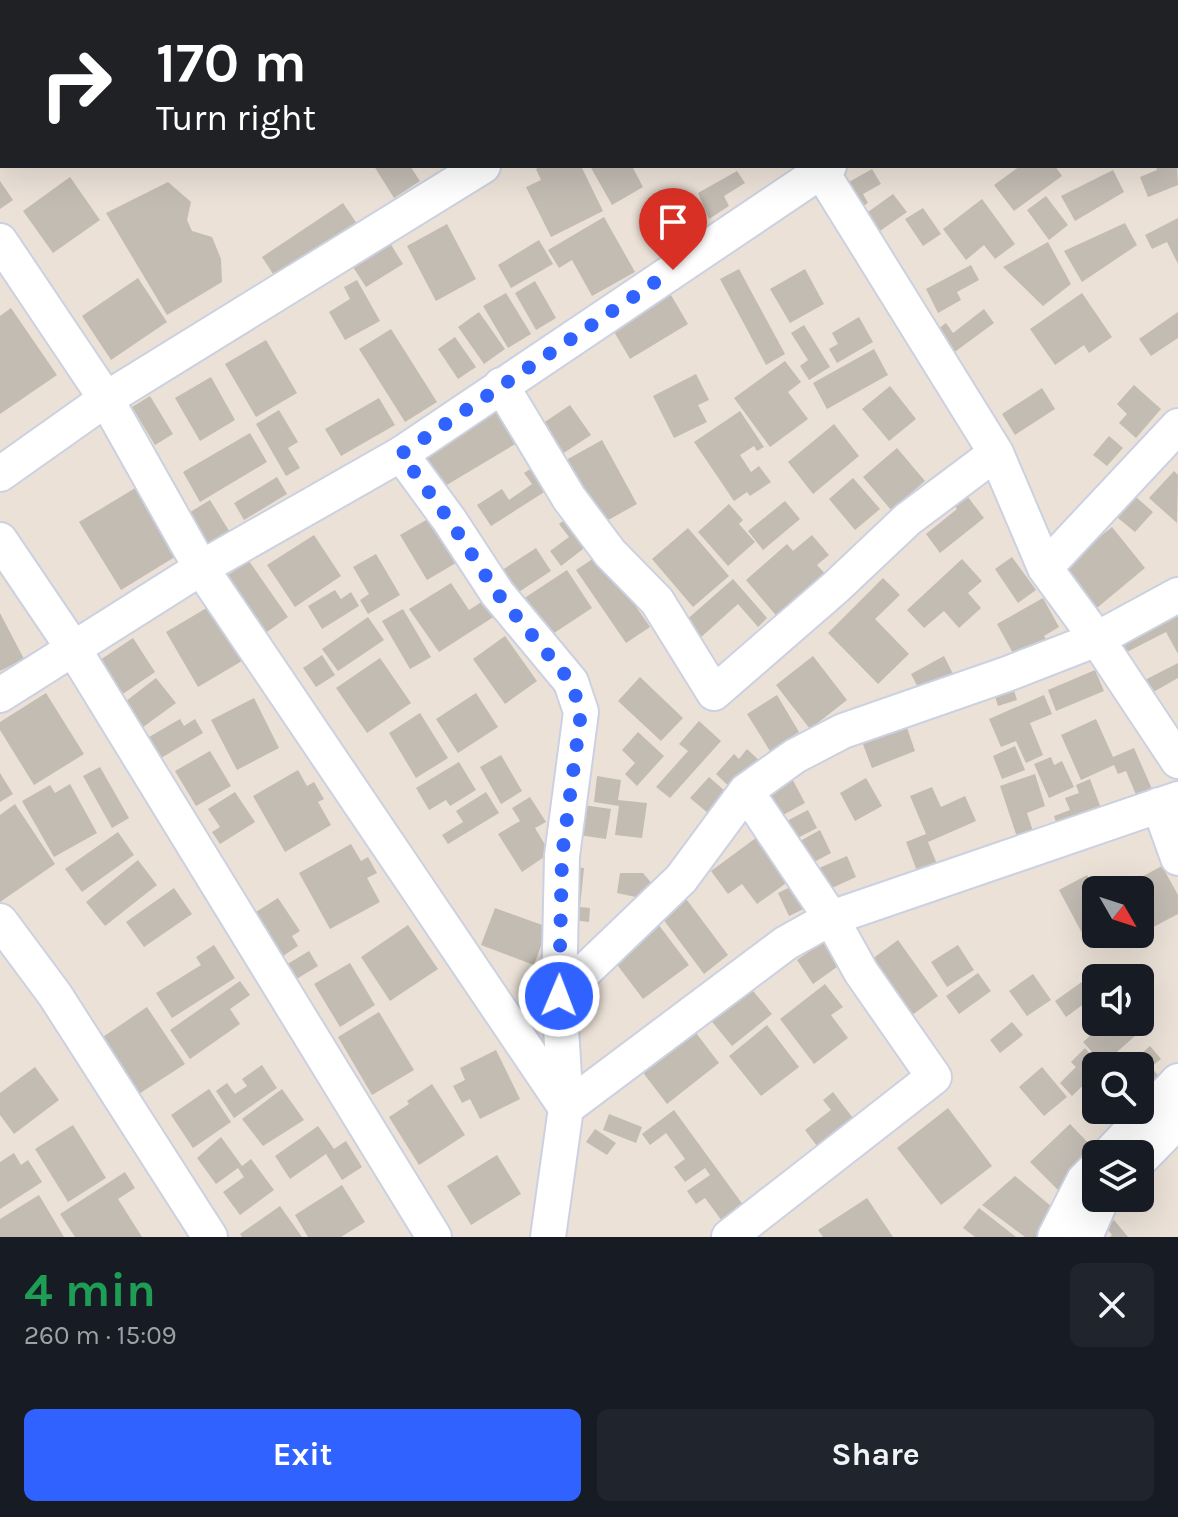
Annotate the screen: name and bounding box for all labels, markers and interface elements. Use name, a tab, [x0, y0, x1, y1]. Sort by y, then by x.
text: 170 m	[156, 30, 307, 95]
icon: right	[24, 32, 128, 136]
text: Turn right	[156, 97, 316, 139]
pin	[639, 188, 707, 270]
icon: arrive	[651, 200, 695, 244]
north arrow	[1082, 876, 1154, 948]
map controls	[1082, 876, 1154, 1212]
position arrow	[517, 954, 601, 1038]
button: sound	[1082, 964, 1154, 1036]
button: search	[1082, 1052, 1154, 1124]
button: layers	[1082, 1140, 1154, 1212]
text: 4 min	[24, 1262, 156, 1318]
button: close	[1070, 1263, 1154, 1347]
text: 260 m · 15:09	[24, 1320, 177, 1351]
button: Exit	[24, 1409, 581, 1501]
button: Share	[597, 1409, 1154, 1501]

